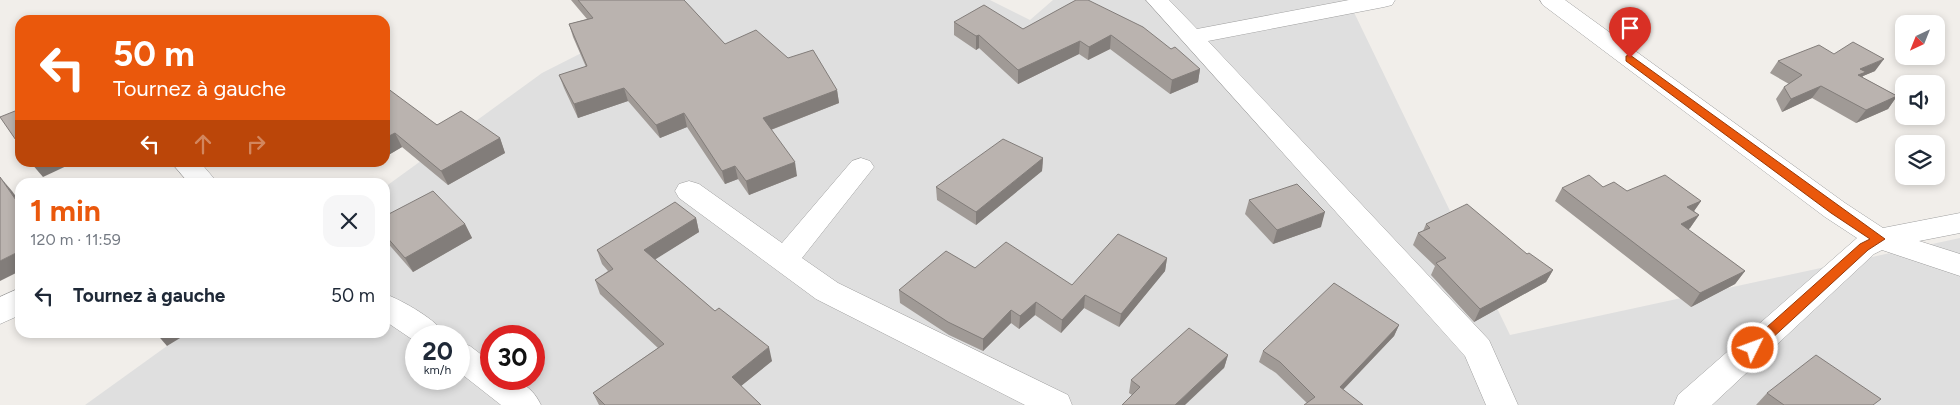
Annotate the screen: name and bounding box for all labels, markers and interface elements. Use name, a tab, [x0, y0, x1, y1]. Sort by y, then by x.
pin	[1609, 7, 1651, 58]
icon: arrive	[1616, 14, 1644, 42]
north arrow	[1895, 15, 1945, 65]
map controls	[1895, 15, 1945, 185]
text: 50 m	[113, 33, 195, 75]
icon: left	[30, 35, 95, 100]
text: Tournez à gauche	[113, 75, 286, 102]
button: sound	[1895, 75, 1945, 125]
icon: left	[136, 130, 164, 158]
icon: ahead	[189, 130, 217, 158]
icon: right	[242, 130, 270, 158]
button: layers	[1895, 135, 1945, 185]
text: 1 min	[30, 192, 101, 229]
button: close	[323, 195, 375, 247]
text: 120 m · 11:59	[30, 230, 121, 249]
icon: left	[30, 282, 58, 310]
text: Tournez à gauche	[73, 284, 225, 307]
text: 50 m	[331, 284, 375, 307]
position arrow	[1726, 321, 1778, 373]
speed limit sign: 30	[480, 325, 545, 390]
text: 20	[422, 336, 453, 366]
text: km/h	[424, 363, 451, 377]

